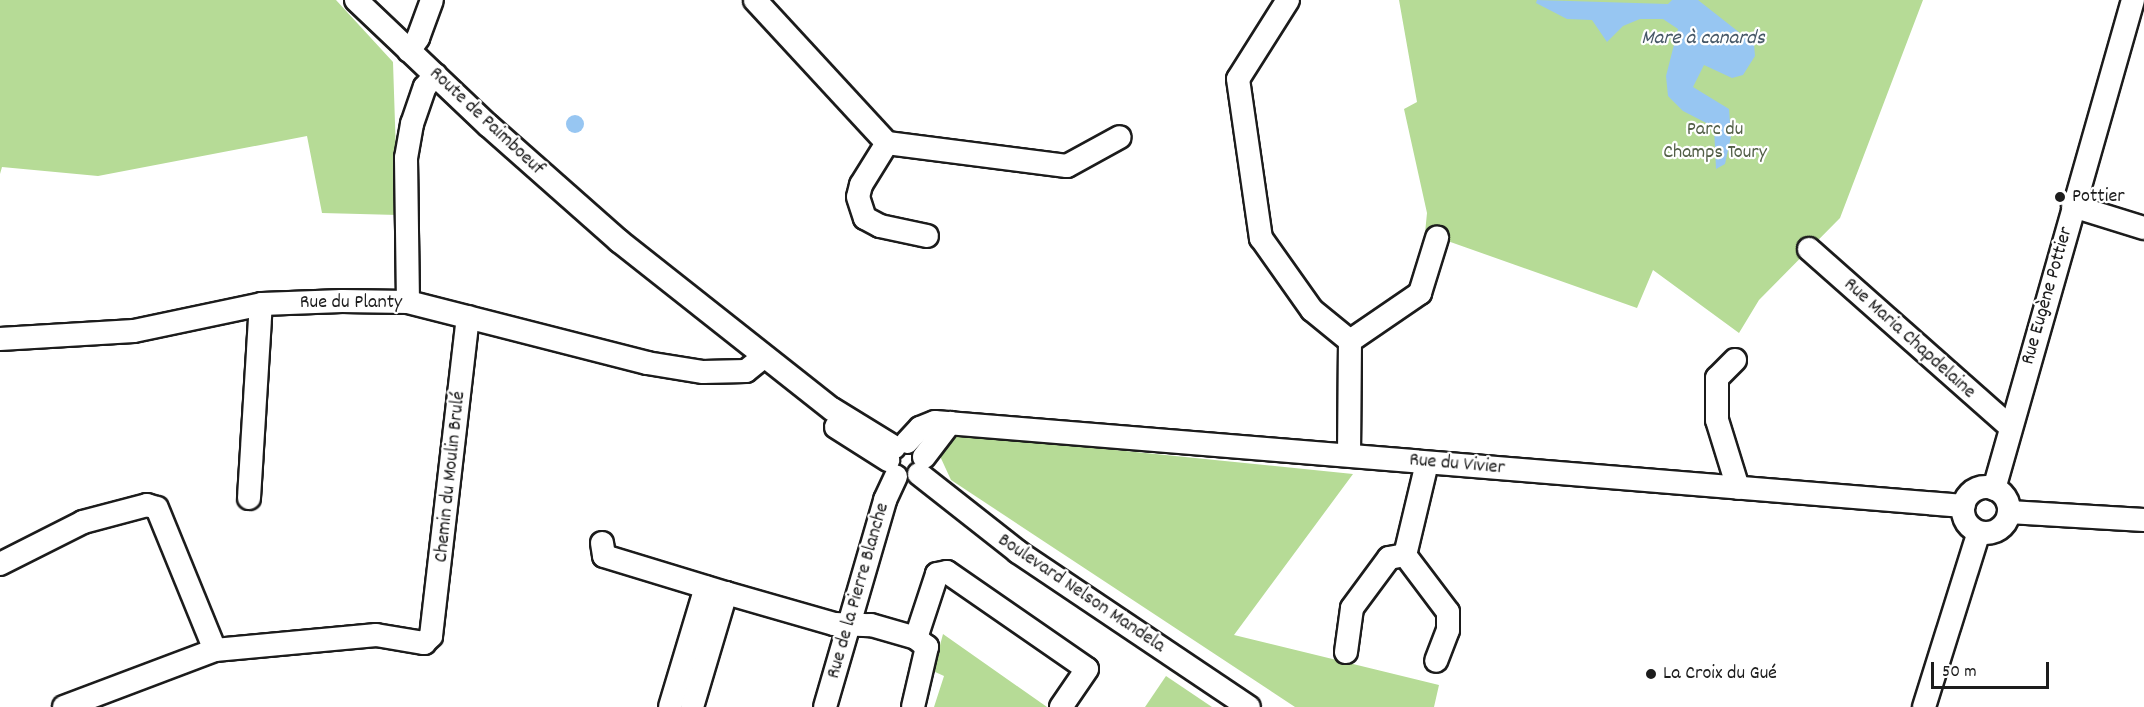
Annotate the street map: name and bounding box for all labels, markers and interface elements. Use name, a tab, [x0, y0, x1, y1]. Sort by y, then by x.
water label: Mare à canards	[1641, 26, 1765, 52]
street label: Route de Paimboeuf	[423, 63, 549, 181]
park label: Parc du Champs Toury	[1663, 119, 1767, 166]
place label: Pottier	[2072, 185, 2125, 209]
marker: Pottier	[2053, 190, 2067, 204]
street label: Rue Eugène Pottier	[2017, 224, 2079, 368]
street label: Rue Maria Chapdelaine	[1838, 273, 1980, 405]
street label: Rue du Planty	[300, 291, 402, 315]
street label: Chemin du Moulin Brulé	[430, 390, 472, 564]
street label: Rue du Vivier	[1408, 449, 1506, 481]
street label: Rue de la Pierre Blanche	[822, 500, 896, 682]
street label: Boulevard Nelson Mandela	[993, 529, 1169, 659]
scale bar	[1934, 650, 2052, 688]
text: 50 m	[1942, 660, 1977, 685]
place label: La Croix du Gué	[1663, 662, 1777, 686]
marker: La Croix du Gué	[1644, 667, 1658, 681]

